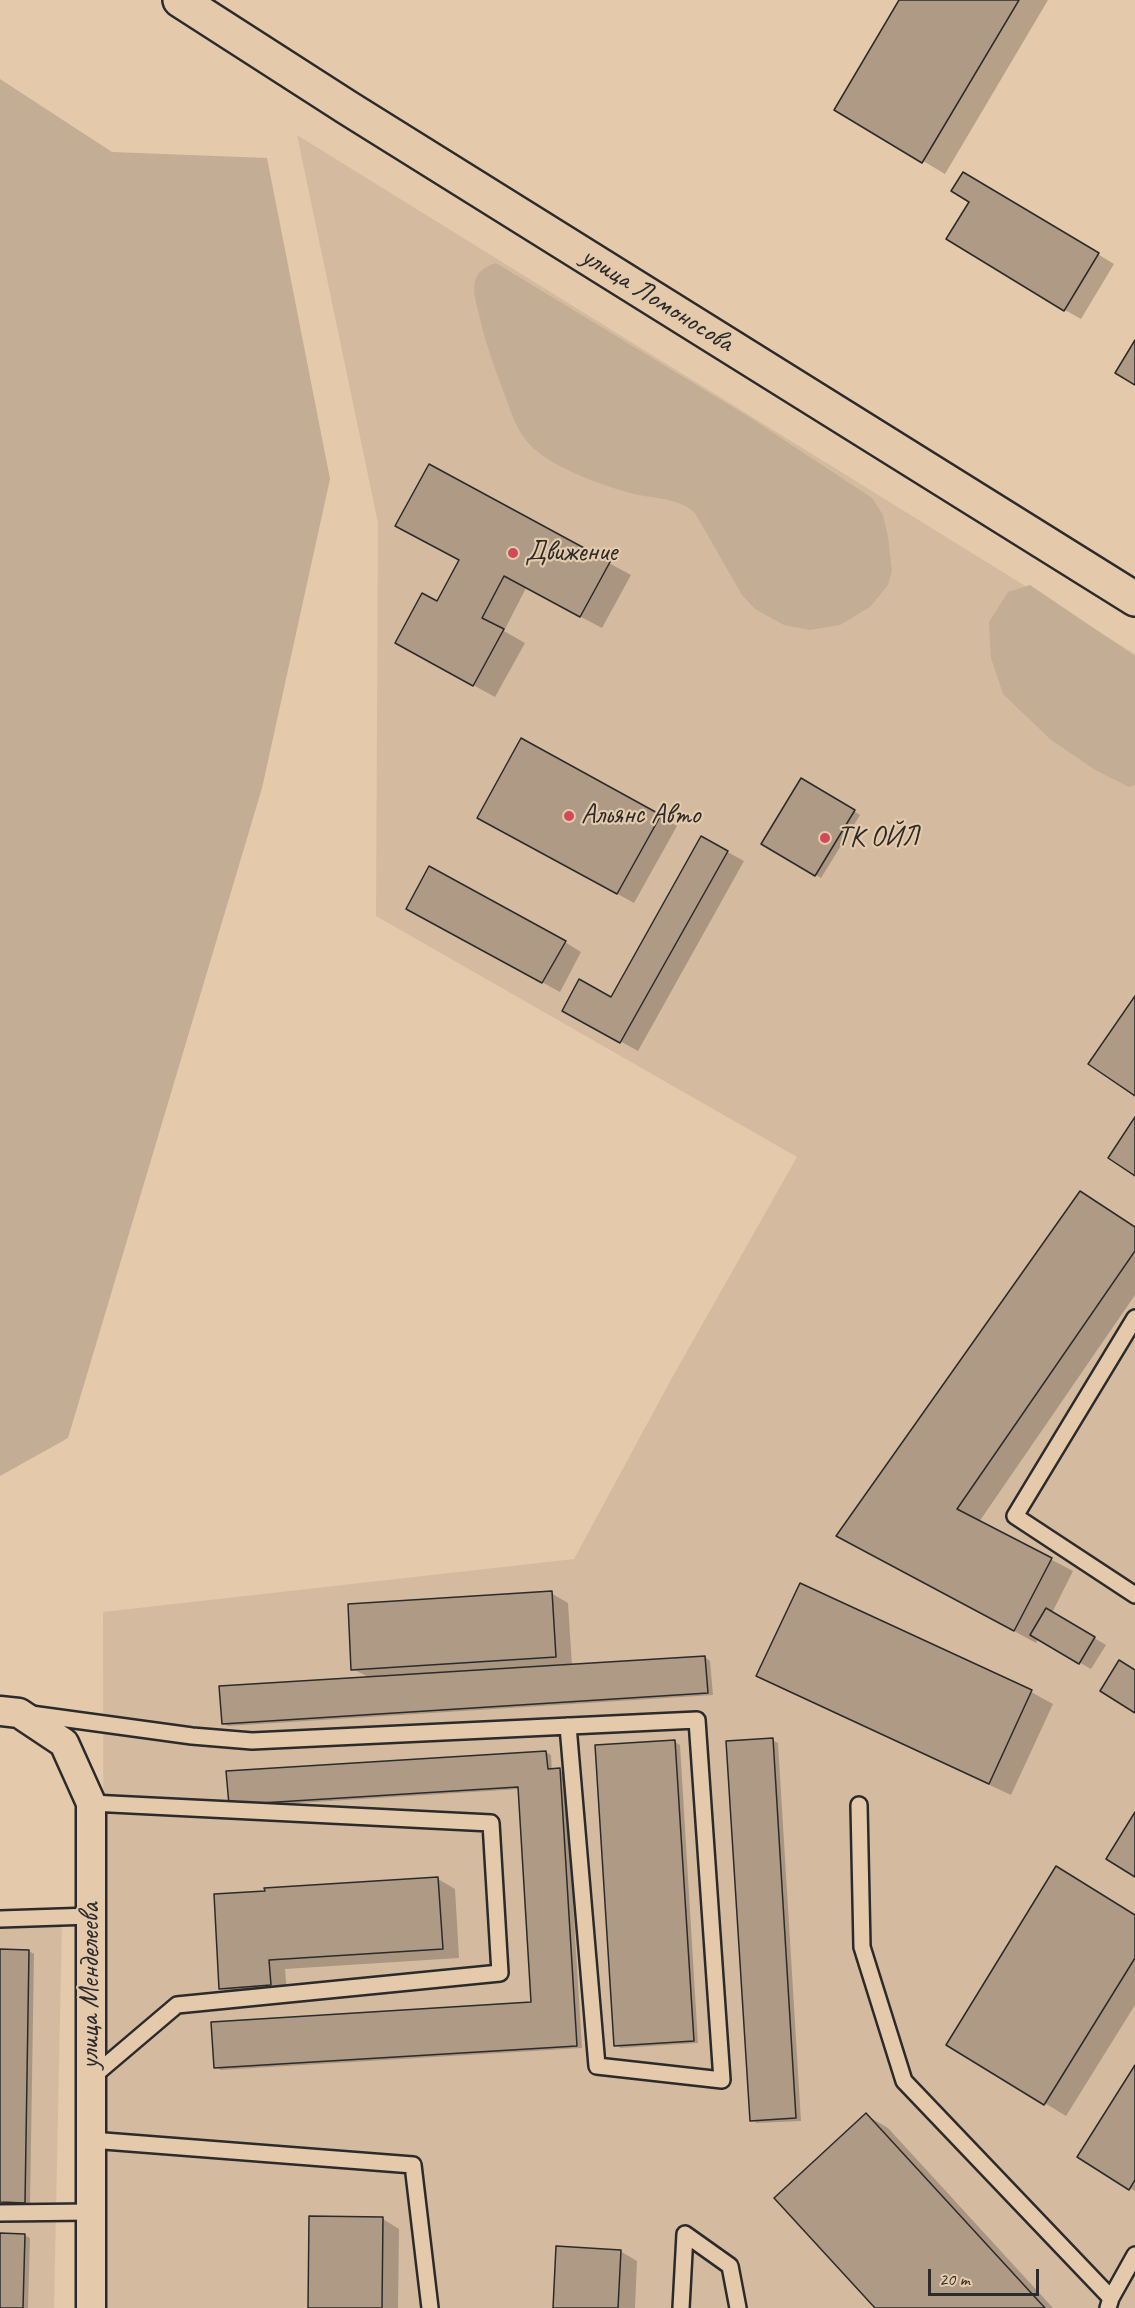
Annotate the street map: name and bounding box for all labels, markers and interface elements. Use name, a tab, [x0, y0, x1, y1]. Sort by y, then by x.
street label: улица Ломоносова	[575, 240, 739, 360]
place label: Движение	[525, 536, 617, 570]
marker: Движение	[506, 546, 520, 560]
place label: Альянс Авто	[581, 799, 701, 833]
marker: Альянс Авто	[562, 809, 576, 823]
place label: ТК ОЙЛ	[837, 821, 919, 855]
marker: ТК ОЙЛ	[818, 831, 832, 845]
street label: улица Менделеева	[74, 1903, 108, 2069]
scale bar	[931, 2257, 1042, 2295]
text: 20 m	[939, 2268, 970, 2290]

